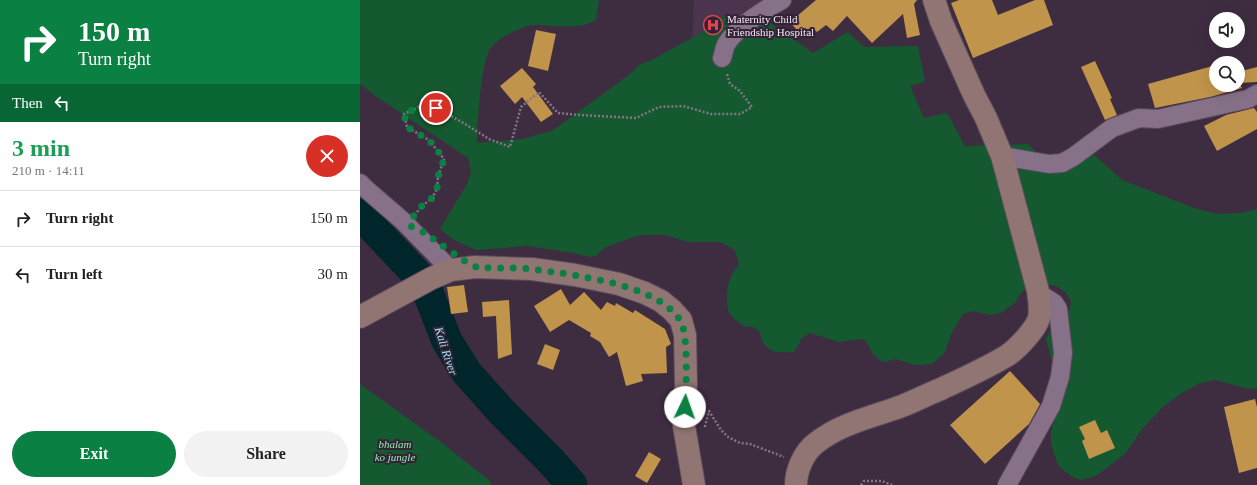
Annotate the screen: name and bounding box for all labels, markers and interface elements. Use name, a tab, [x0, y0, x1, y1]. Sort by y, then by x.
map controls	[1209, 12, 1245, 92]
button: sound	[1209, 12, 1245, 48]
place label: Maternity Child Friendship Hospital	[727, 13, 814, 38]
hospital icon: Maternity Child Friendship Hospital	[702, 14, 724, 36]
icon: right	[12, 16, 64, 68]
text: 150 m	[78, 16, 150, 47]
text: Turn right	[78, 49, 151, 69]
button: search	[1209, 56, 1245, 92]
pin	[419, 91, 453, 125]
icon: left	[51, 92, 73, 114]
text: Then	[12, 95, 43, 111]
icon: arrive	[425, 97, 447, 119]
text: 3 min	[12, 135, 70, 161]
button: close	[306, 135, 348, 177]
text: 210 m · 14:11	[12, 163, 85, 178]
icon: right	[12, 208, 34, 230]
text: Turn right	[46, 210, 113, 226]
text: 150 m	[310, 210, 348, 226]
icon: left	[12, 264, 34, 286]
text: Turn left	[46, 266, 103, 282]
text: 30 m	[318, 266, 348, 282]
water label: Kali River	[431, 324, 460, 377]
position arrow	[664, 386, 706, 428]
button: Exit	[12, 431, 176, 477]
button: Share	[184, 431, 348, 477]
park label: bhalam ko jungle	[375, 438, 415, 463]

